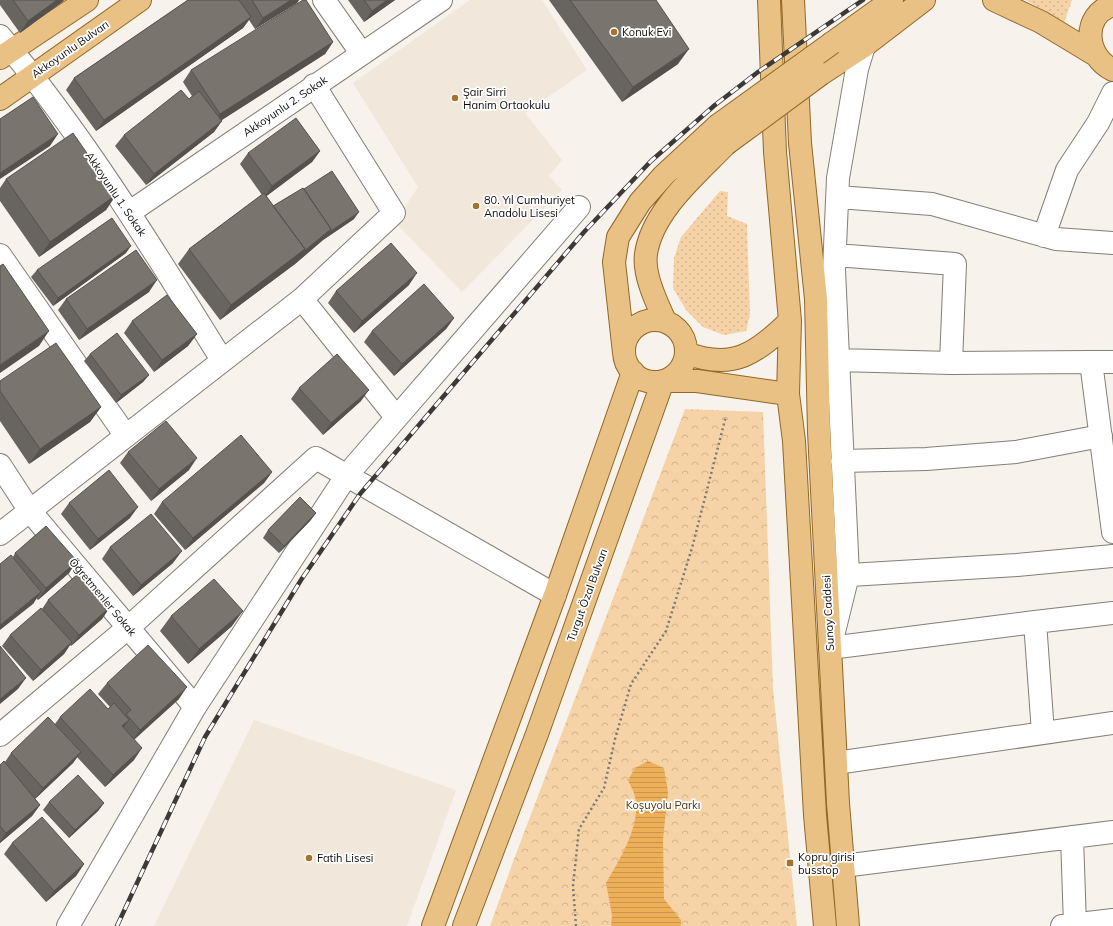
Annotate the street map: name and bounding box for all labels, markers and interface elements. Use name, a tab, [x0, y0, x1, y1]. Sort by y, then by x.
street label: Akkoyunlu Bulvarı	[29, 17, 111, 81]
place label: Konuk Evi	[622, 25, 671, 39]
marker: Konuk Evi	[609, 27, 619, 37]
street label: Akkoyunlu 2. Sokak	[240, 72, 330, 139]
place label: Şair Sirri Hanim Ortaokulu	[463, 85, 550, 112]
marker: Şair Sirri Hanim Ortaokulu	[450, 93, 460, 103]
street label: Akkoyunlu 1. Sokak	[83, 149, 150, 239]
place label: 80. Yıl Cumhuriyet Anadolu Lisesi	[484, 193, 575, 220]
marker: 80. Yıl Cumhuriyet Anadolu Lisesi	[471, 201, 481, 211]
street label: Turgut Özal Bulvarı	[564, 547, 610, 643]
street label: Öğretmenler Sokak	[66, 555, 140, 639]
street label: Sunay Caddesi	[819, 575, 837, 651]
park label: Koşuyolu Parkı	[626, 798, 700, 812]
place label: Kopru girisi busstop	[798, 850, 855, 877]
place label: Fatih Lisesi	[317, 851, 373, 865]
marker: Fatih Lisesi	[304, 853, 314, 863]
marker: Kopru girisi busstop	[785, 858, 795, 868]

